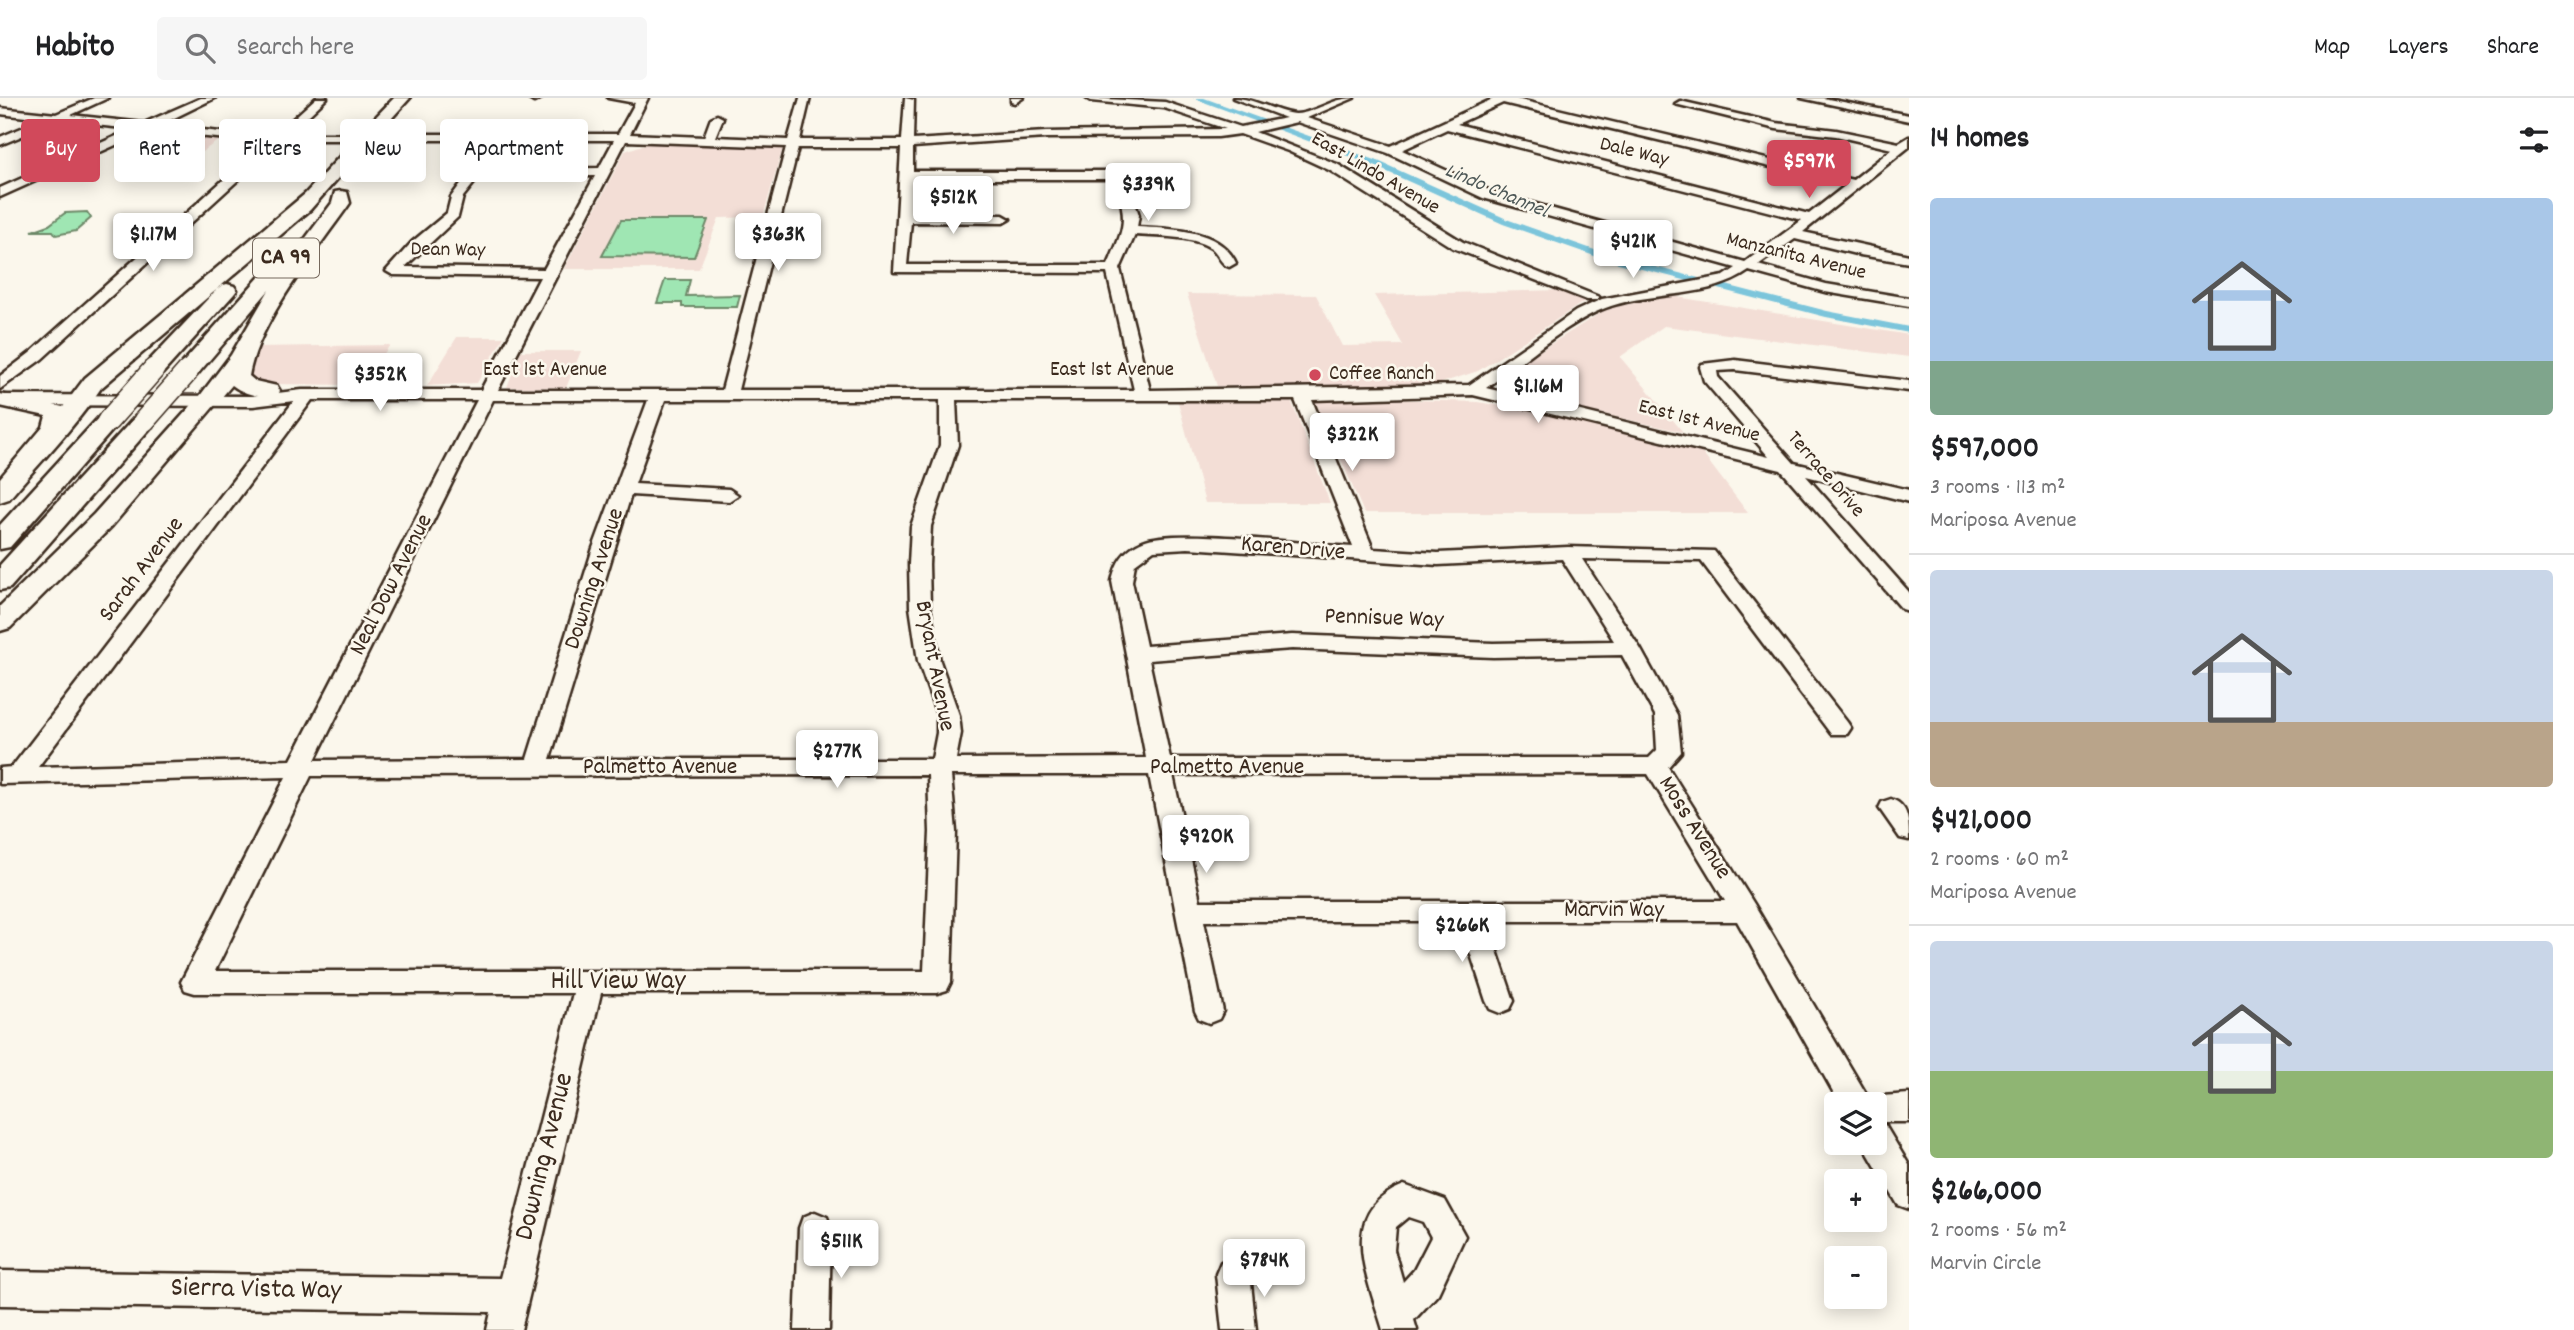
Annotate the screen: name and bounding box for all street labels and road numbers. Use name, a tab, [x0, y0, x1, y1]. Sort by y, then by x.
street label: East Lindo Avenue	[1305, 125, 1445, 223]
street label: Dale Way	[1596, 130, 1672, 176]
street label: Manzanita Avenue	[1723, 225, 1869, 289]
street label: Dean Way	[410, 235, 486, 267]
road number: CA 99	[253, 238, 319, 278]
street label: East 1st Avenue	[483, 356, 607, 386]
street label: East 1st Avenue	[1050, 356, 1174, 386]
street label: East 1st Avenue	[1635, 392, 1763, 452]
street label: Terrace Drive	[1779, 425, 1871, 525]
street label: Downing Avenue	[556, 504, 634, 654]
street label: Neal Dow Avenue	[342, 508, 442, 662]
street label: Sarah Avenue	[91, 510, 193, 630]
street label: Karen Drive	[1239, 528, 1347, 570]
street label: Bryant Avenue	[905, 598, 963, 734]
street label: Pennisue Way	[1324, 600, 1445, 638]
street label: Palmetto Avenue	[583, 751, 737, 785]
street label: Palmetto Avenue	[1150, 751, 1304, 785]
street label: Moss Avenue	[1649, 770, 1739, 886]
street label: Marvin Way	[1564, 894, 1665, 928]
street label: Hill View Way	[550, 963, 686, 1003]
street label: Downing Avenue	[506, 1069, 586, 1245]
street label: Sierra Vista Way	[170, 1270, 342, 1312]

